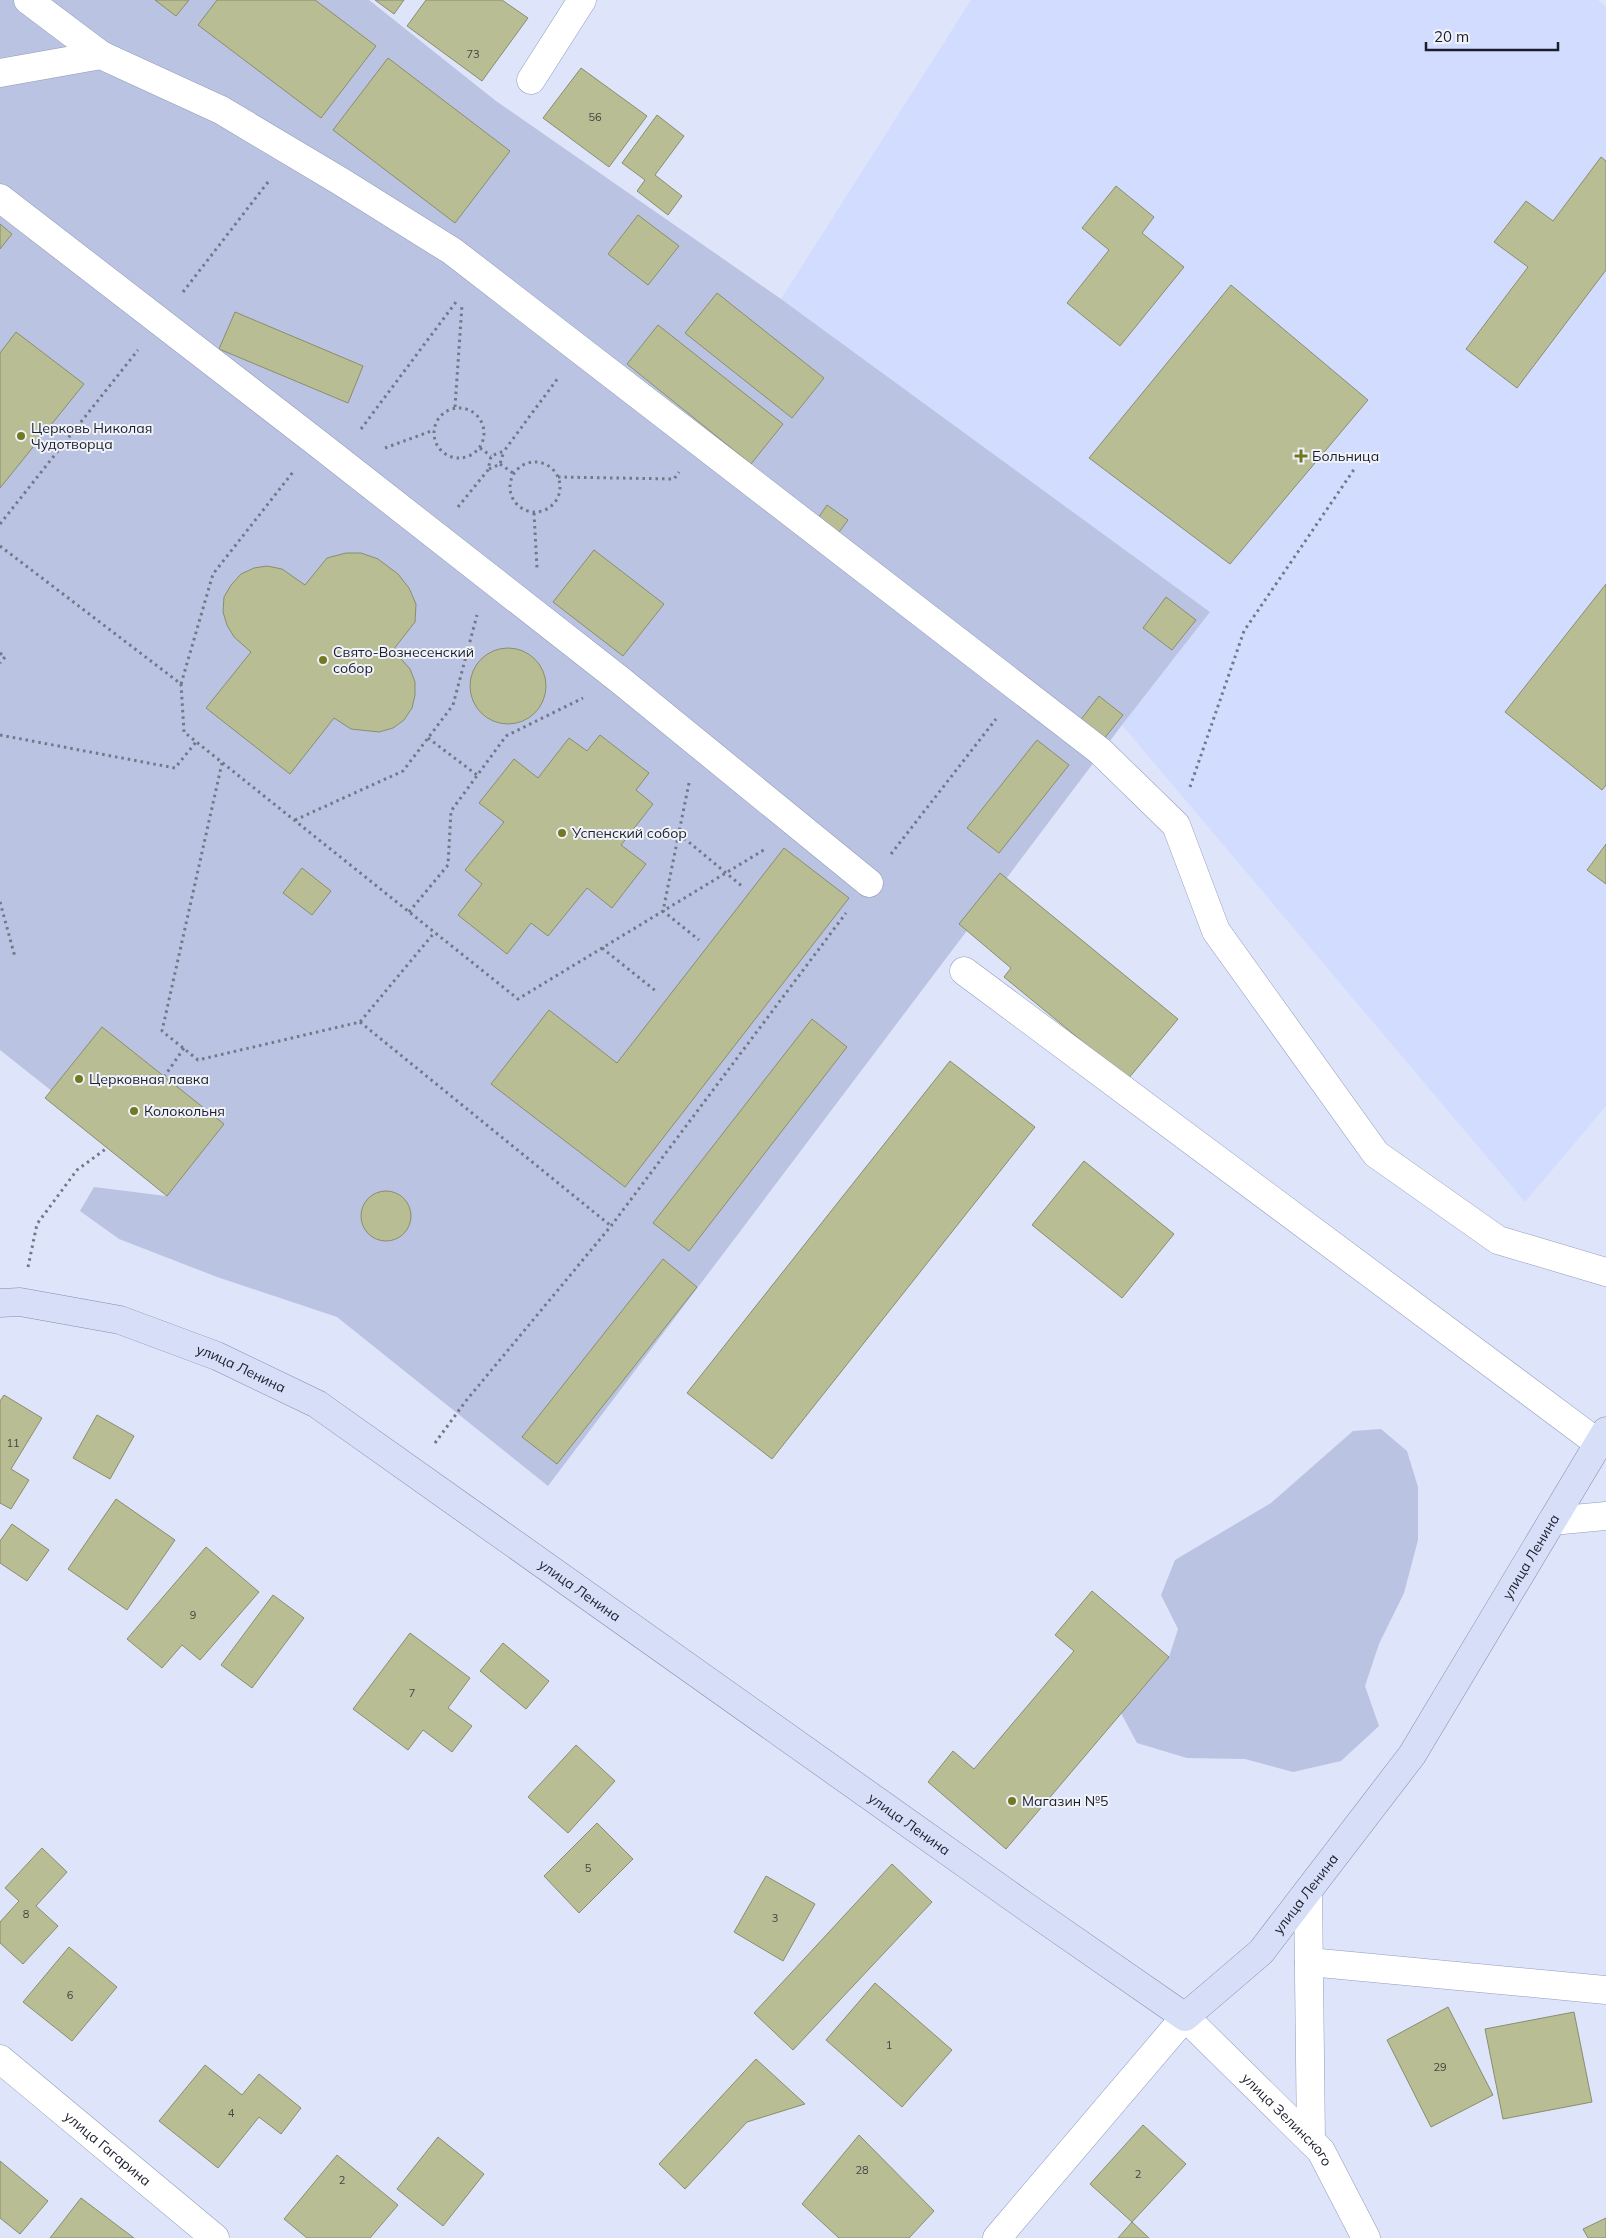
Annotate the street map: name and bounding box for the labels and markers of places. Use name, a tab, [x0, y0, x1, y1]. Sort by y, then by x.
place label: Церковь Николая Чудотворца	[31, 419, 152, 453]
marker: Церковь Николая Чудотворца	[15, 430, 27, 442]
place label: Больница	[1312, 447, 1379, 465]
marker: Больница	[1294, 449, 1308, 463]
place label: Свято-Вознесенский собор	[333, 643, 474, 677]
marker: Свято-Вознесенский собор	[317, 654, 329, 666]
place label: Успенский собор	[571, 824, 687, 842]
marker: Успенский собор	[556, 827, 568, 839]
place label: Церковная лавка	[89, 1070, 209, 1088]
marker: Церковная лавка	[73, 1073, 85, 1085]
place label: Колокольня	[144, 1102, 225, 1120]
marker: Колокольня	[128, 1105, 140, 1117]
place label: Магазин №5	[1022, 1792, 1108, 1810]
marker: Магазин №5	[1006, 1795, 1018, 1807]

